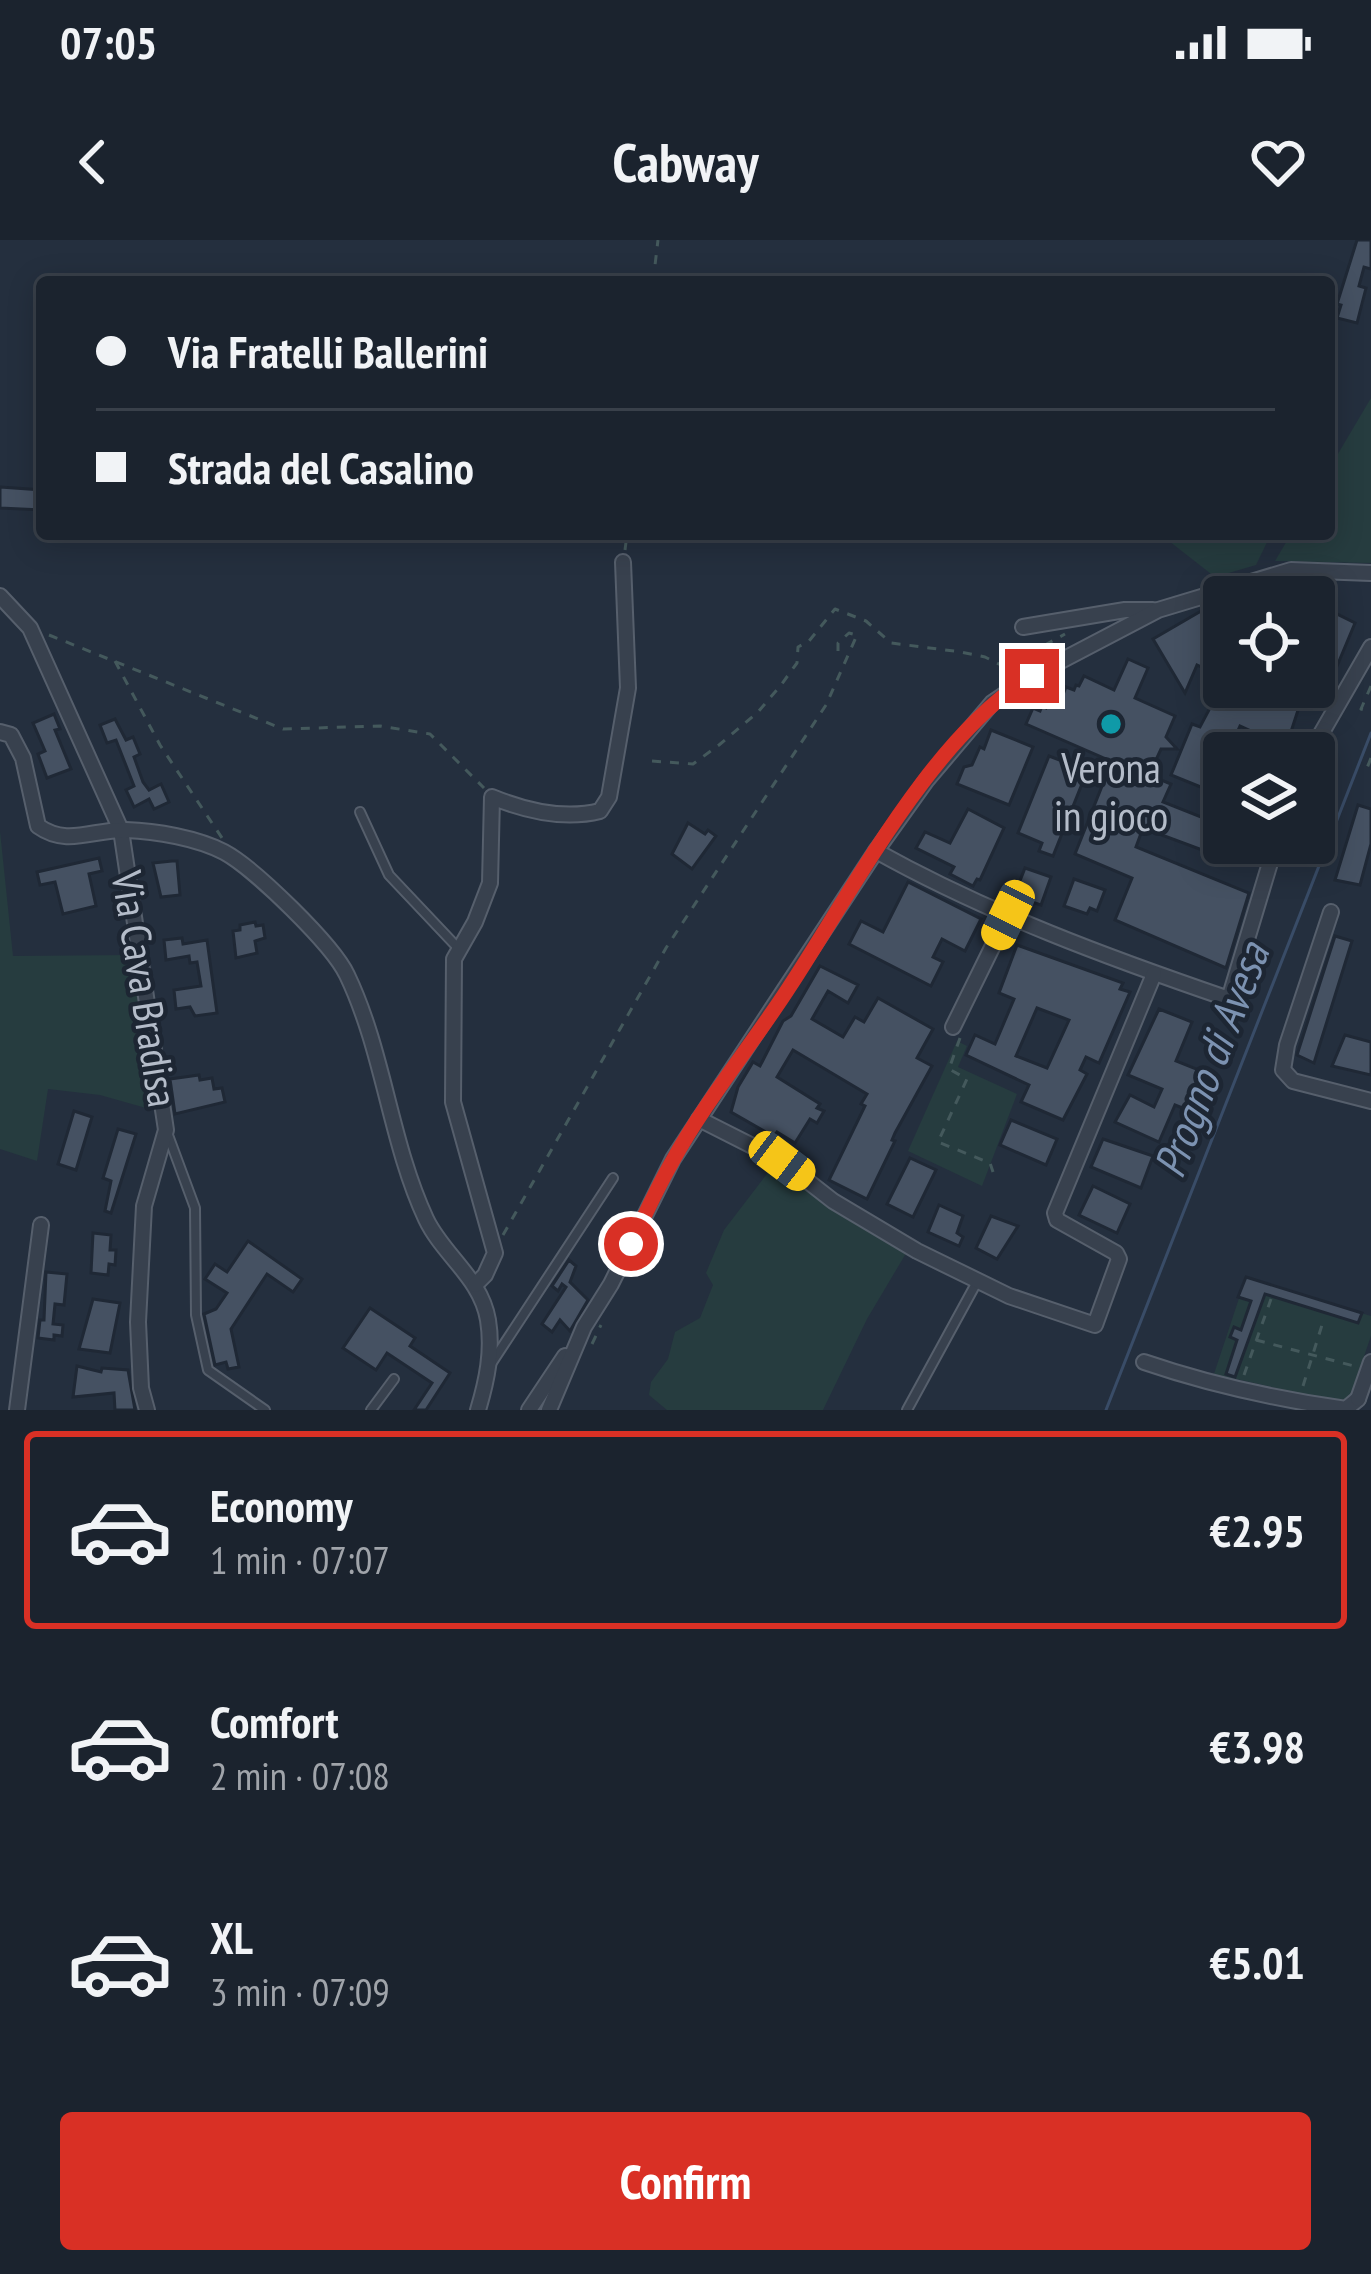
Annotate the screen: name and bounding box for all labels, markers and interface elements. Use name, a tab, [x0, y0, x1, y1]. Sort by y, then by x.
text: 07:05	[60, 13, 157, 71]
text: Cabway	[612, 127, 759, 197]
icon: back	[60, 129, 126, 195]
icon: heart	[1245, 129, 1311, 195]
text: Via Fratelli Ballerini	[168, 322, 488, 380]
text: Strada del Casalino	[168, 438, 474, 496]
map controls	[1203, 576, 1335, 864]
button: locate	[1203, 576, 1335, 708]
route end	[1005, 649, 1059, 703]
marker: Verona in gioco	[1098, 711, 1124, 737]
button: layers	[1203, 732, 1335, 864]
place label: Verona in gioco	[1054, 740, 1168, 843]
street label: Via Cava Bradisa	[100, 866, 191, 1111]
car	[976, 875, 1040, 955]
water label: Progno di Avesa	[1139, 933, 1282, 1185]
car	[742, 1125, 822, 1197]
route start	[604, 1217, 658, 1271]
icon: car	[66, 1476, 174, 1584]
text: Economy	[210, 1476, 353, 1534]
text: €2.95	[1209, 1501, 1305, 1559]
text: 1 min · 07:07	[210, 1534, 390, 1585]
icon: car	[66, 1692, 174, 1800]
text: Comfort	[210, 1692, 339, 1750]
text: €3.98	[1209, 1717, 1305, 1775]
text: 2 min · 07:08	[210, 1750, 390, 1801]
icon: car	[66, 1908, 174, 2016]
text: XL	[210, 1908, 253, 1966]
text: €5.01	[1209, 1933, 1305, 1991]
text: 3 min · 07:09	[210, 1966, 390, 2017]
button: Confirm	[60, 2112, 1311, 2250]

